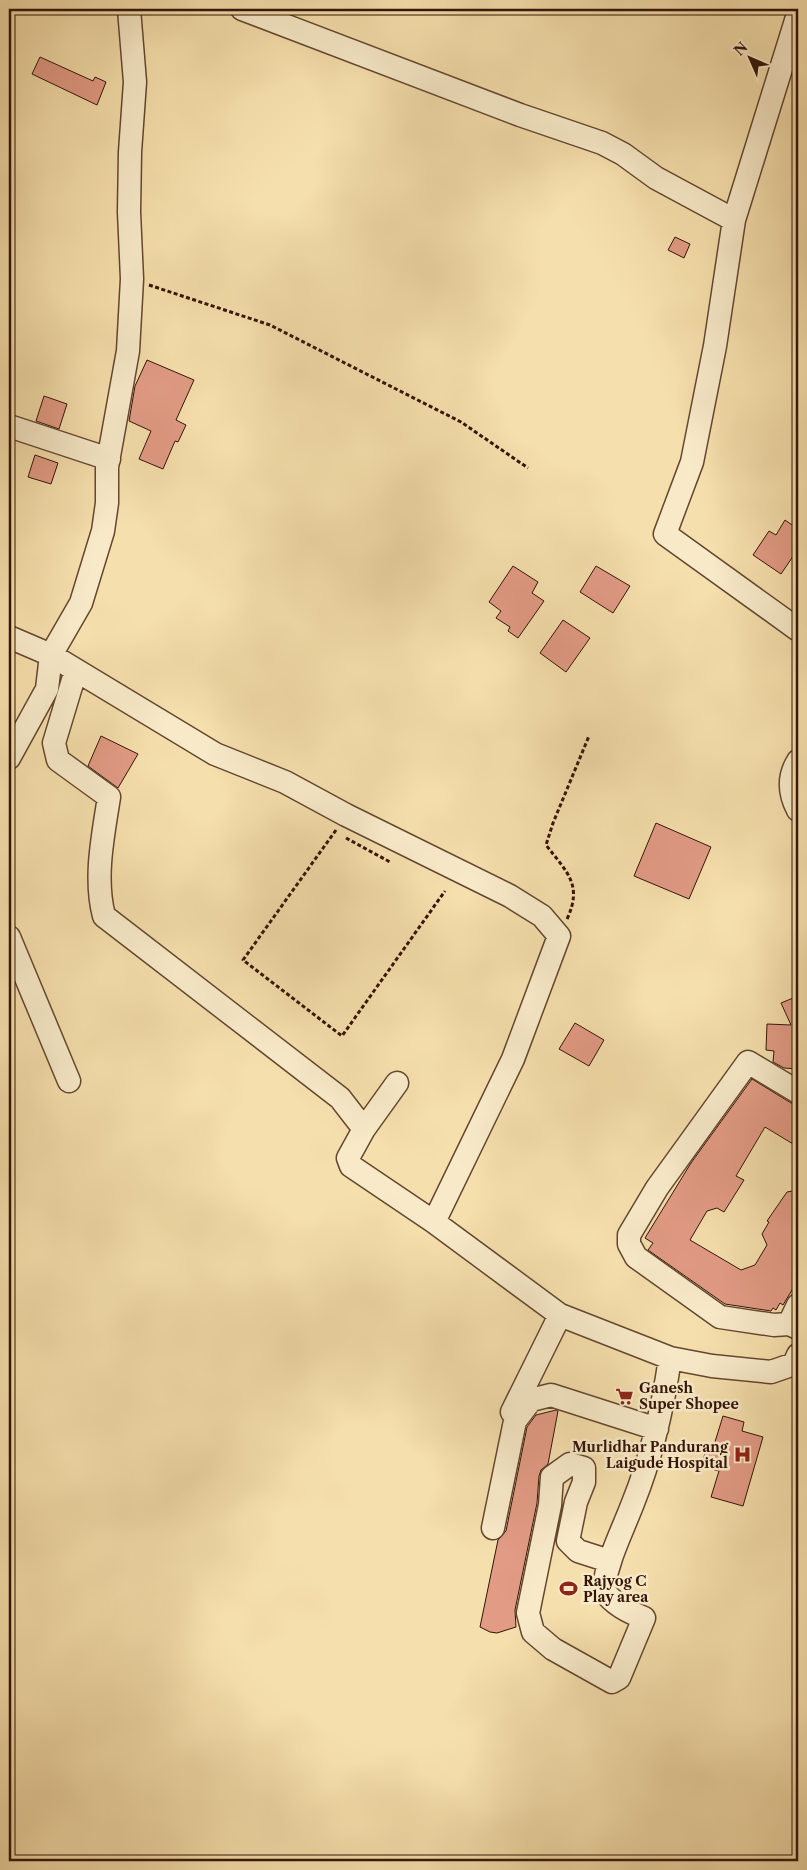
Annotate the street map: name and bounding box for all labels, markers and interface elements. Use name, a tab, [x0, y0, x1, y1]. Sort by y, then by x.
north arrow	[724, 32, 774, 82]
text: N	[730, 38, 751, 59]
place label: Ganesh Super Shopee	[639, 1379, 739, 1413]
supermarket icon: Ganesh Super Shopee	[615, 1386, 635, 1406]
place label: Murlidhar Pandurang Laigude Hospital	[572, 1438, 729, 1472]
hospital icon: Murlidhar Pandurang Laigude Hospital	[732, 1445, 752, 1465]
place label: Rajyog C Play area	[583, 1572, 649, 1606]
sports icon: Rajyog C Play area	[559, 1579, 579, 1599]

